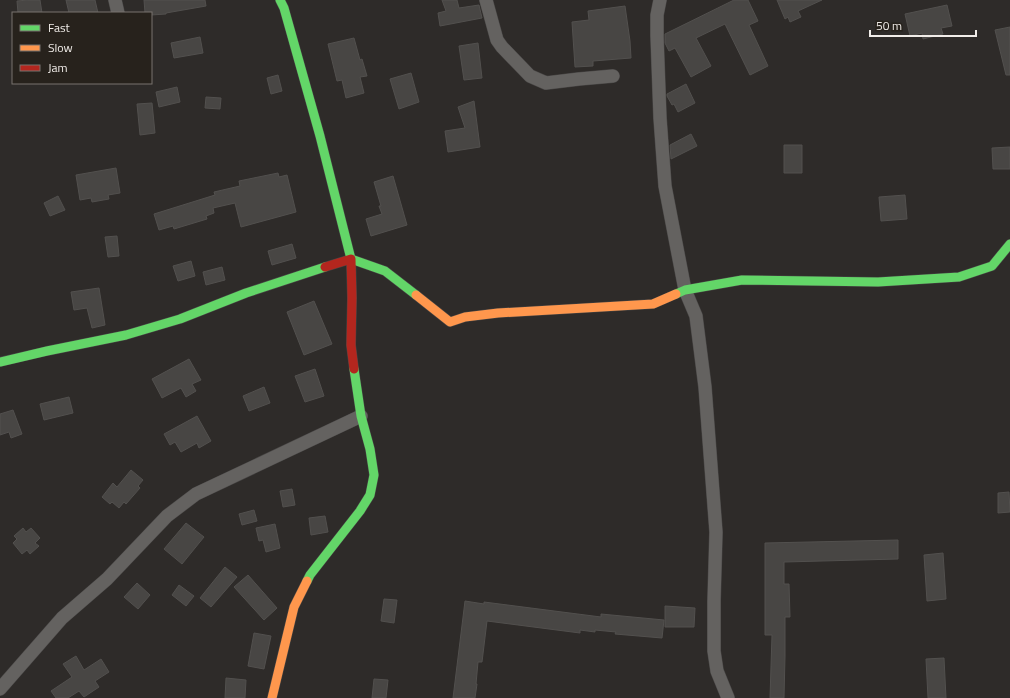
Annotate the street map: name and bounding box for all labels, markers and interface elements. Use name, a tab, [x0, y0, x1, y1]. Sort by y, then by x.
legend	[12, 12, 152, 84]
scale bar	[870, 12, 976, 38]
text: 50 m	[876, 16, 902, 35]
text: Fast	[48, 18, 71, 37]
text: Slow	[48, 38, 73, 57]
text: Jam	[48, 58, 68, 77]

